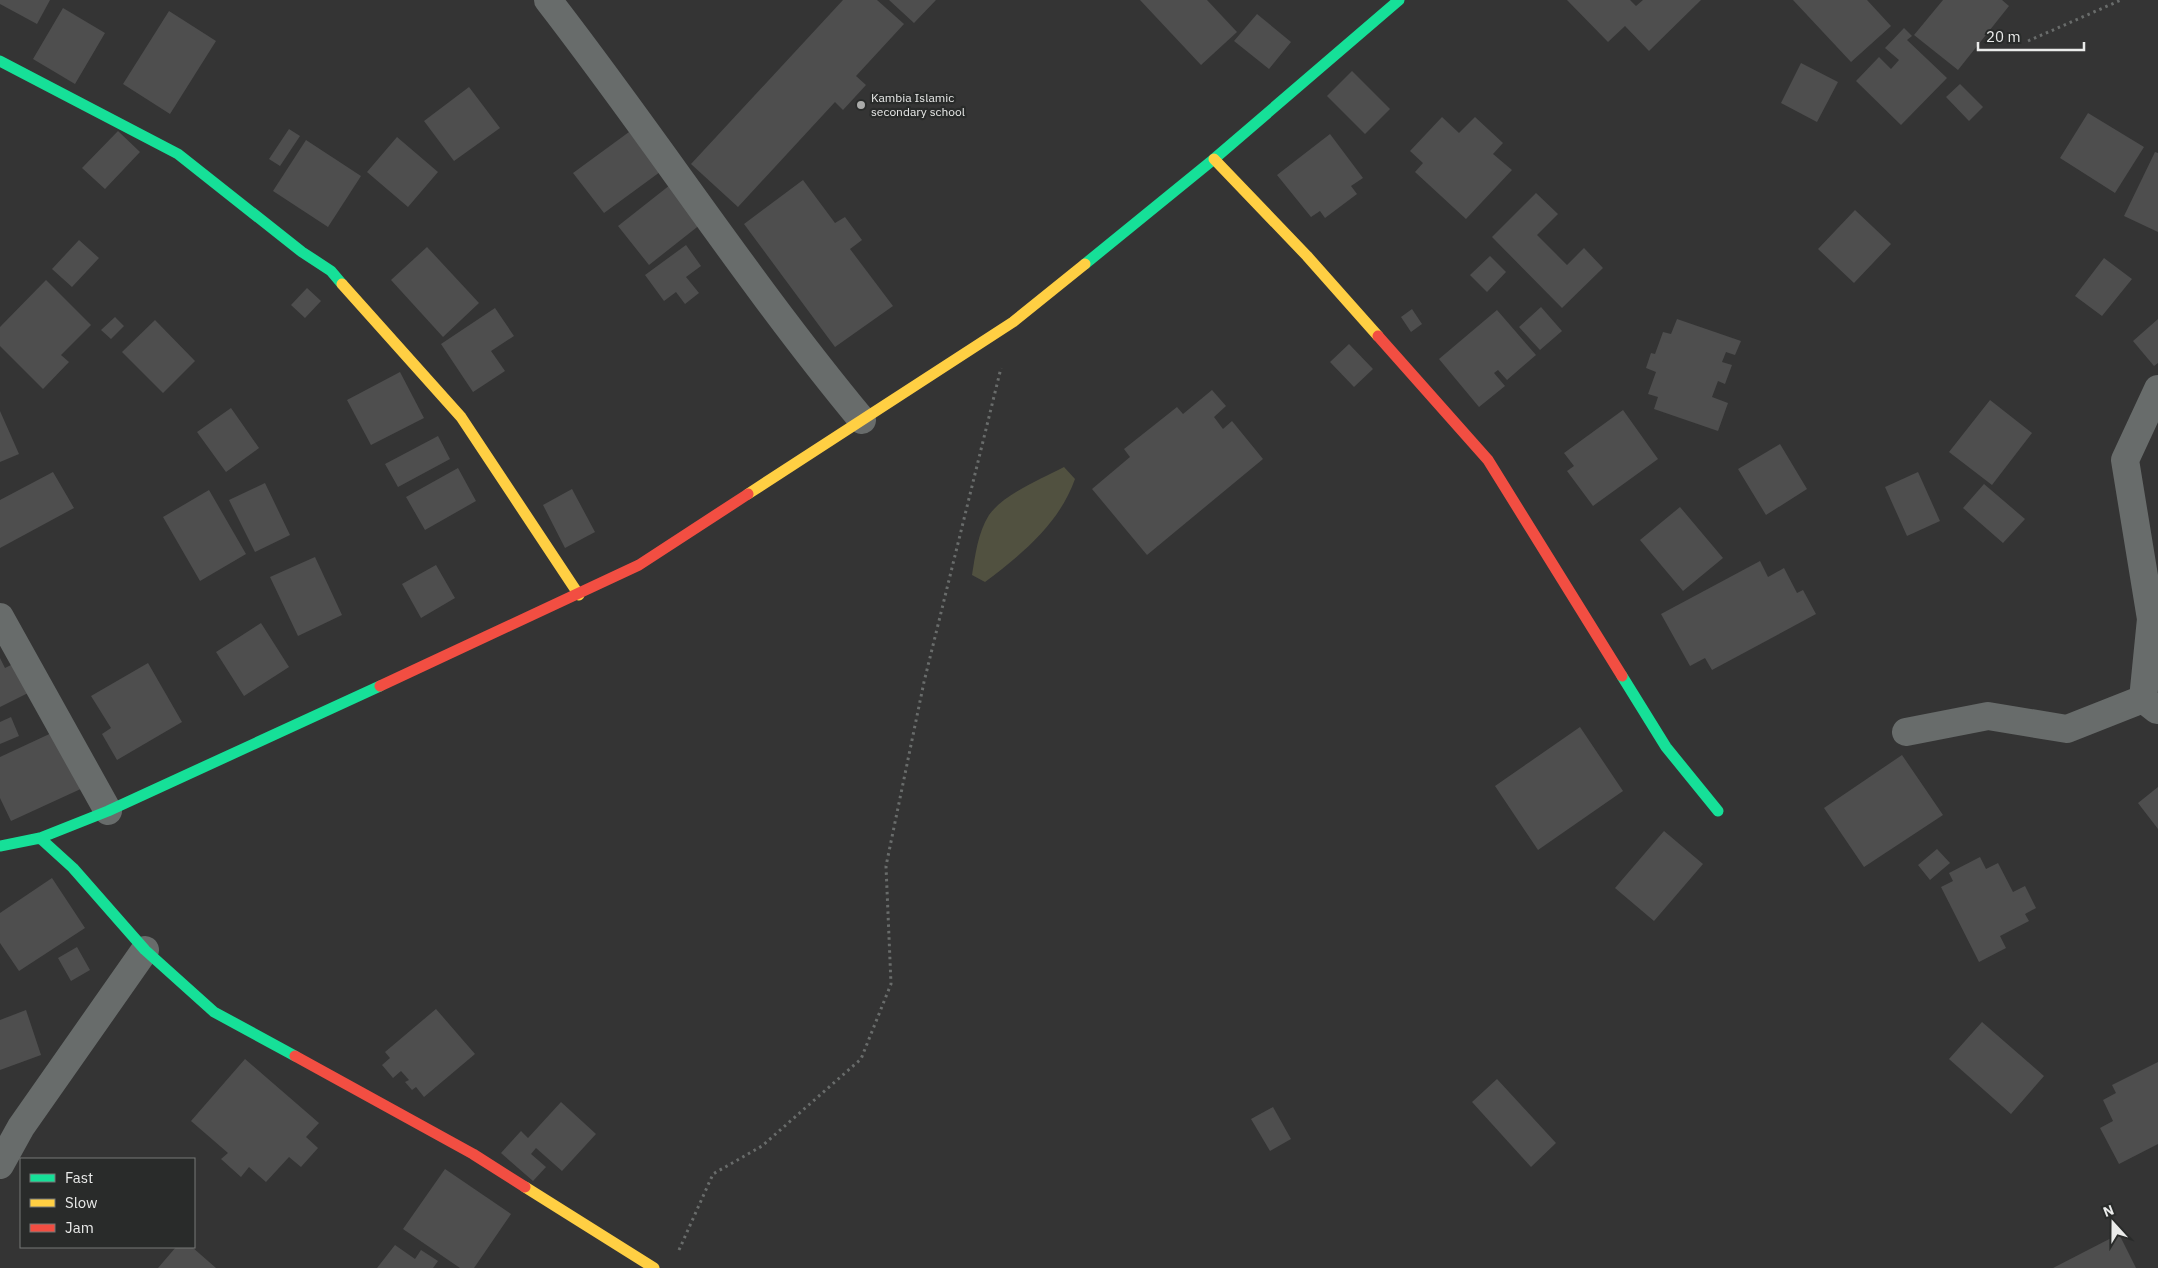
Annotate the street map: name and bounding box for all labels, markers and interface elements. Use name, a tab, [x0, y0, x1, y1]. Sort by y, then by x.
scale bar	[1978, 20, 2084, 52]
text: 20 m	[1986, 27, 2021, 46]
place label: Kambia Islamic secondary school	[871, 90, 965, 119]
marker: Kambia Islamic secondary school	[855, 99, 867, 111]
legend	[20, 1158, 195, 1248]
text: Fast	[65, 1168, 93, 1187]
text: Slow	[65, 1193, 98, 1212]
north arrow	[2088, 1198, 2138, 1248]
text: N	[2100, 1201, 2116, 1221]
text: Jam	[65, 1218, 94, 1237]

